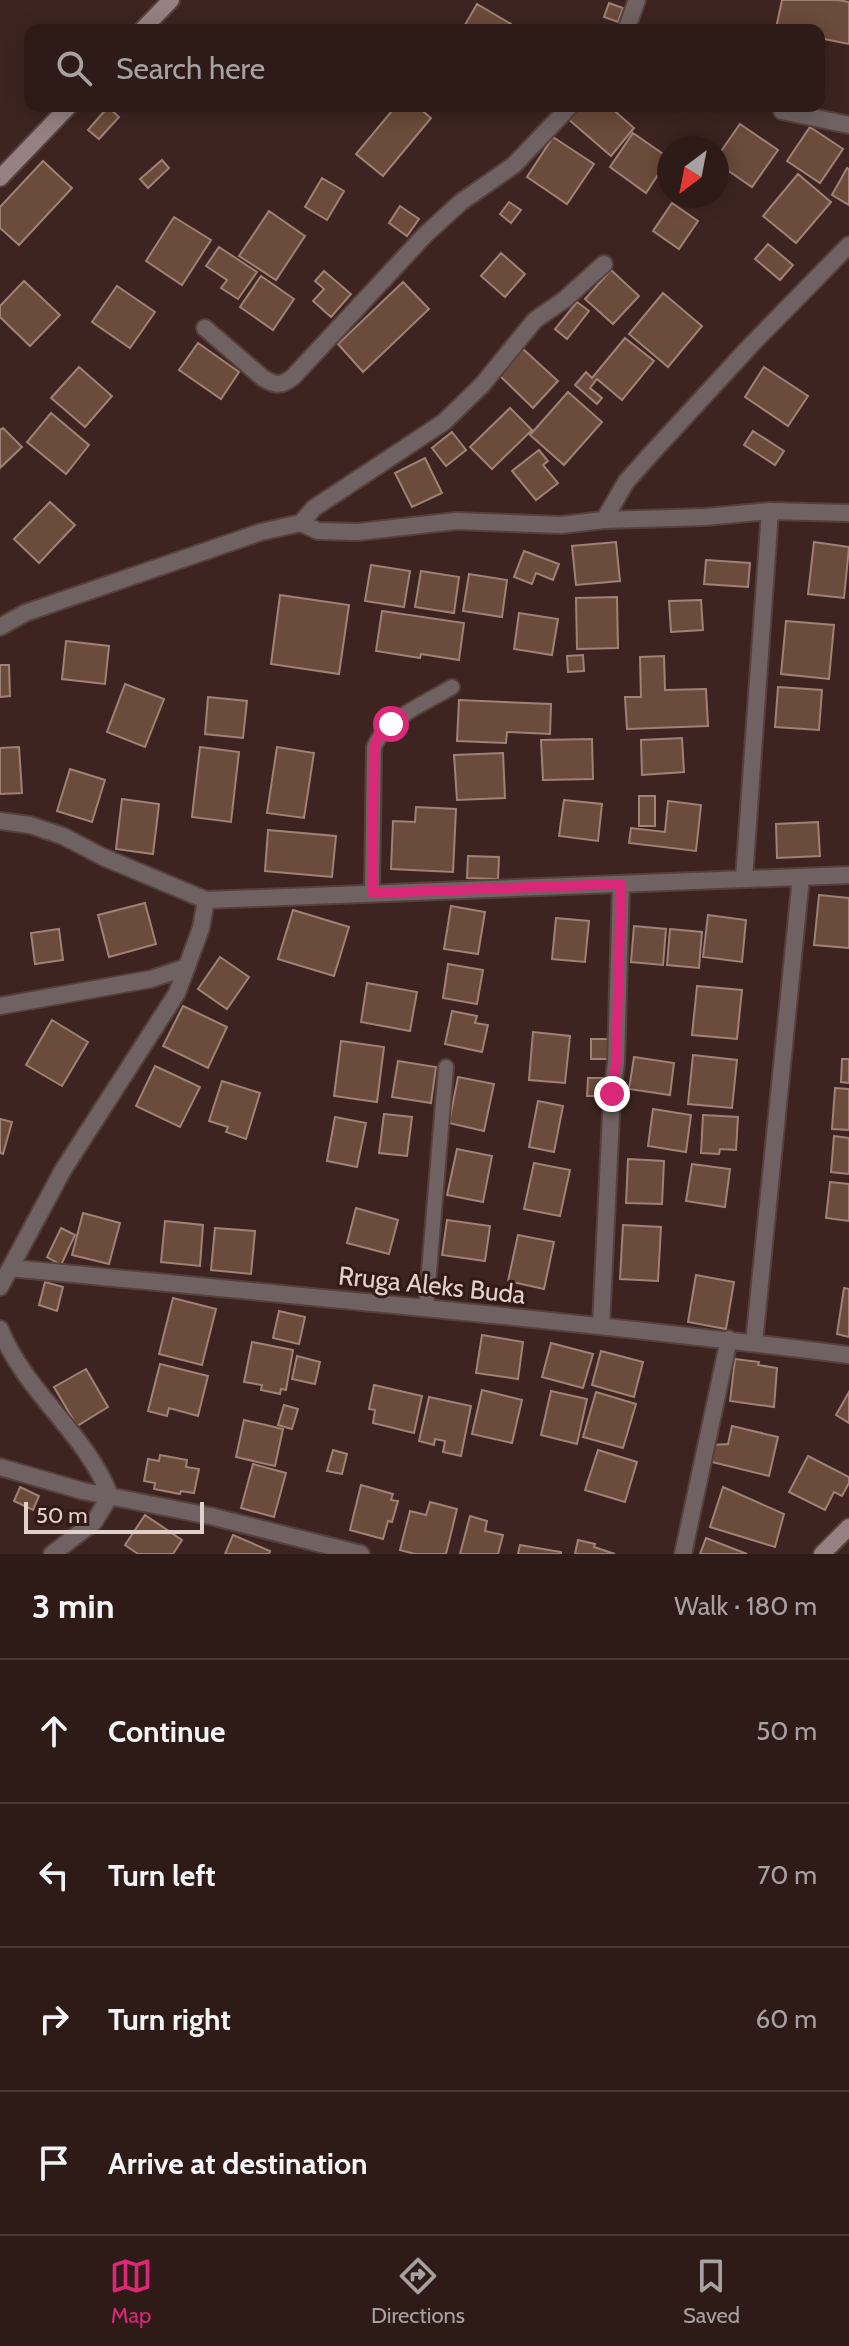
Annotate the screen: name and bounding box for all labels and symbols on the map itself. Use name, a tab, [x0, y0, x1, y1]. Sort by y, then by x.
north arrow	[657, 136, 729, 208]
route start	[373, 706, 409, 742]
route end	[594, 1076, 630, 1112]
street label: Rruga Aleks Buda	[337, 1259, 528, 1311]
scale bar	[24, 1498, 204, 1534]

